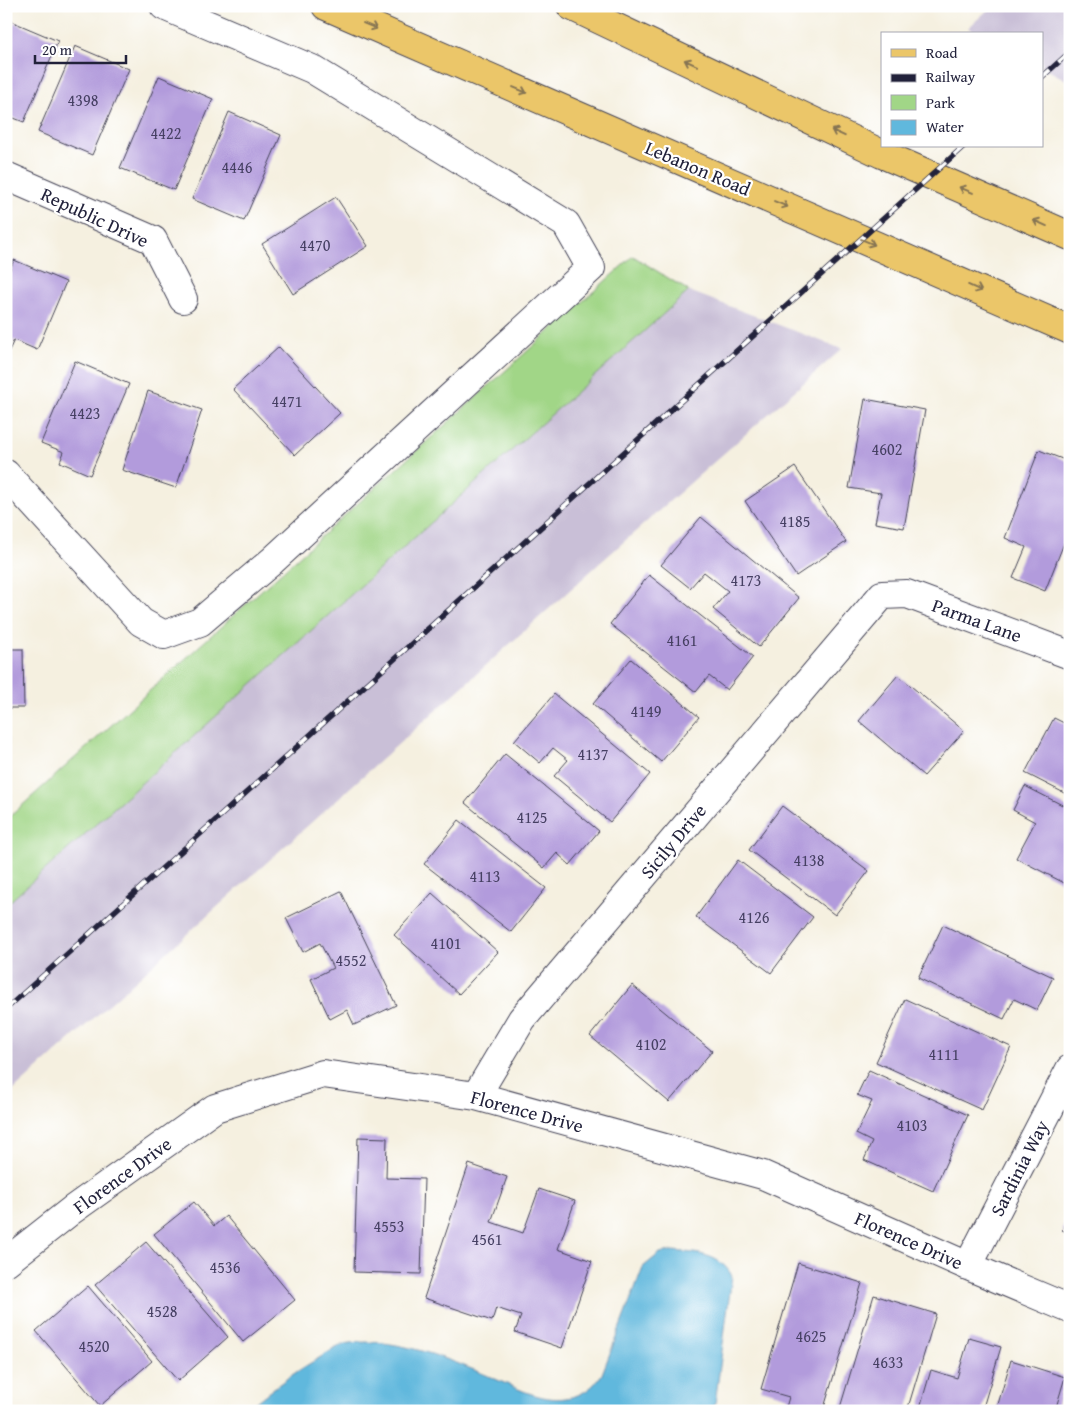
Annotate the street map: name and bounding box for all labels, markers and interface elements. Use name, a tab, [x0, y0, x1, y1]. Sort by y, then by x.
one-way arrow	[363, 22, 378, 31]
scale bar	[35, 32, 126, 64]
legend	[881, 32, 1044, 148]
text: 20 m	[42, 39, 73, 60]
text: Road	[926, 42, 957, 63]
one-way arrow	[684, 58, 699, 68]
text: Railway	[926, 66, 976, 87]
one-way arrow	[512, 86, 527, 96]
house number: 4398	[68, 88, 99, 112]
text: Park	[926, 92, 955, 113]
text: Water	[926, 116, 964, 137]
house number: 4422	[151, 121, 181, 145]
one-way arrow	[831, 128, 846, 137]
street label: Lebanon Road	[641, 133, 756, 203]
house number: 4446	[222, 155, 253, 179]
street label: Republic Drive	[36, 180, 154, 254]
one-way arrow	[959, 185, 974, 195]
one-way arrow	[773, 199, 788, 209]
one-way arrow	[1033, 217, 1048, 227]
house number: 4470	[300, 233, 331, 257]
one-way arrow	[860, 237, 875, 247]
one-way arrow	[967, 284, 982, 294]
house number: 4471	[272, 389, 302, 413]
house number: 4423	[70, 401, 100, 425]
house number: 4602	[872, 437, 902, 461]
house number: 4185	[780, 509, 810, 533]
house number: 4173	[731, 568, 761, 592]
street label: Parma Lane	[928, 591, 1026, 649]
house number: 4161	[667, 628, 697, 652]
house number: 4149	[631, 699, 662, 723]
house number: 4137	[578, 742, 609, 766]
street label: Sicily Drive	[633, 797, 713, 884]
house number: 4125	[517, 805, 547, 829]
house number: 4138	[794, 848, 825, 872]
house number: 4113	[470, 864, 500, 888]
house number: 4126	[739, 905, 770, 929]
house number: 4101	[431, 931, 461, 955]
house number: 4552	[336, 948, 366, 972]
house number: 4102	[636, 1032, 666, 1056]
house number: 4111	[929, 1042, 959, 1066]
street label: Florence Drive	[468, 1083, 587, 1140]
house number: 4103	[897, 1113, 927, 1137]
street label: Sardinia Way	[983, 1115, 1055, 1221]
street label: Florence Drive	[67, 1130, 177, 1220]
street label: Florence Drive	[851, 1204, 968, 1276]
house number: 4553	[374, 1214, 404, 1238]
house number: 4561	[472, 1227, 502, 1251]
house number: 4536	[210, 1255, 241, 1279]
house number: 4528	[147, 1299, 178, 1323]
house number: 4625	[796, 1324, 826, 1348]
house number: 4520	[79, 1334, 110, 1358]
house number: 4633	[873, 1350, 903, 1374]

